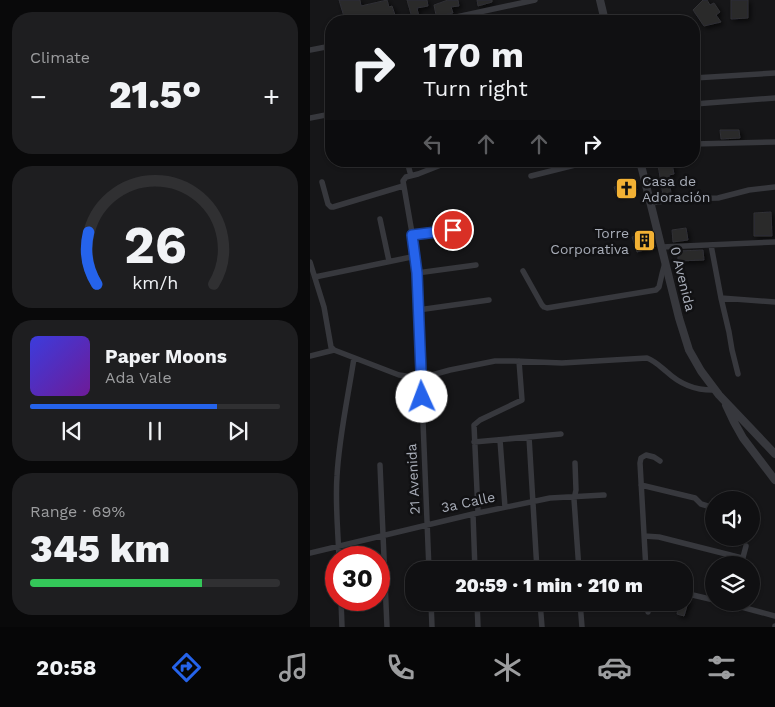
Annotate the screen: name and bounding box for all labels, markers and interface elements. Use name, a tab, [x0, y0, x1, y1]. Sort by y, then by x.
text: 170 m	[423, 34, 524, 76]
icon: right	[340, 35, 405, 100]
text: Climate	[30, 48, 90, 67]
text: 21.5°	[109, 73, 201, 117]
text: Turn right	[423, 76, 528, 101]
text: −	[30, 80, 47, 113]
text: +	[263, 80, 280, 113]
icon: left	[419, 130, 447, 158]
icon: ahead	[472, 130, 500, 158]
icon: ahead	[525, 130, 553, 158]
icon: right	[578, 130, 606, 158]
place label: Casa de Adoración	[642, 173, 710, 205]
church icon: Casa de Adoración	[614, 177, 638, 201]
pin	[432, 209, 474, 251]
text: 26	[123, 215, 187, 276]
icon: arrive	[439, 216, 467, 244]
place label: Torre Corporativa	[550, 225, 629, 257]
building icon: Torre Corporativa	[633, 229, 657, 253]
street label: 0 Avenida	[667, 245, 699, 313]
text: km/h	[132, 272, 178, 293]
text: Paper Moons	[105, 345, 227, 368]
text: Ada Vale	[105, 368, 172, 387]
position arrow	[395, 370, 447, 422]
icon: previous	[58, 417, 86, 445]
icon: pause	[141, 417, 169, 445]
icon: next	[224, 417, 252, 445]
street label: 21 Avenida	[403, 443, 423, 515]
street label: 3a Calle	[440, 488, 496, 516]
map controls	[705, 491, 760, 611]
button: sound	[705, 491, 760, 546]
text: Range · 69%	[30, 502, 125, 521]
text: 345 km	[30, 527, 170, 571]
speed limit sign: 30	[325, 546, 390, 611]
button: layers	[705, 556, 760, 611]
text: 20:59 · 1 min · 210 m	[455, 574, 643, 597]
icon: directions	[169, 650, 204, 685]
icon: music	[276, 650, 311, 685]
icon: phone	[383, 650, 418, 685]
icon: climate	[490, 650, 525, 685]
icon: car	[597, 650, 632, 685]
icon: filters	[704, 650, 739, 685]
text: 20:58	[36, 655, 97, 680]

